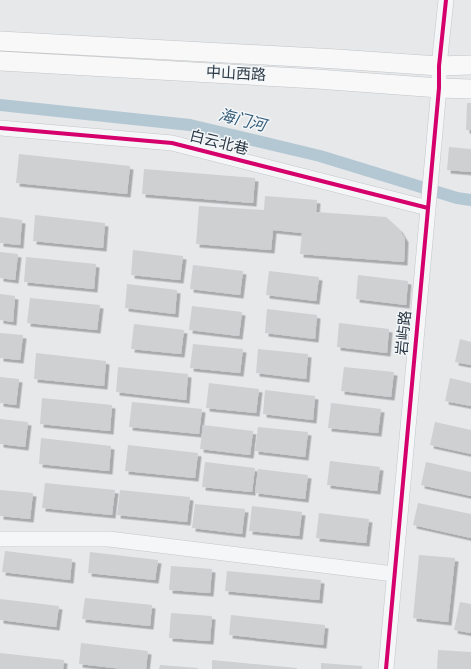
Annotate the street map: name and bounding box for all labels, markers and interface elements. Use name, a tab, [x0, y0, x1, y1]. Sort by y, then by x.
street label: 中山西路	[206, 63, 266, 85]
water label: 海门河	[216, 106, 270, 137]
street label: 白云北巷	[188, 127, 250, 159]
street label: 岩屿路	[393, 310, 415, 356]

